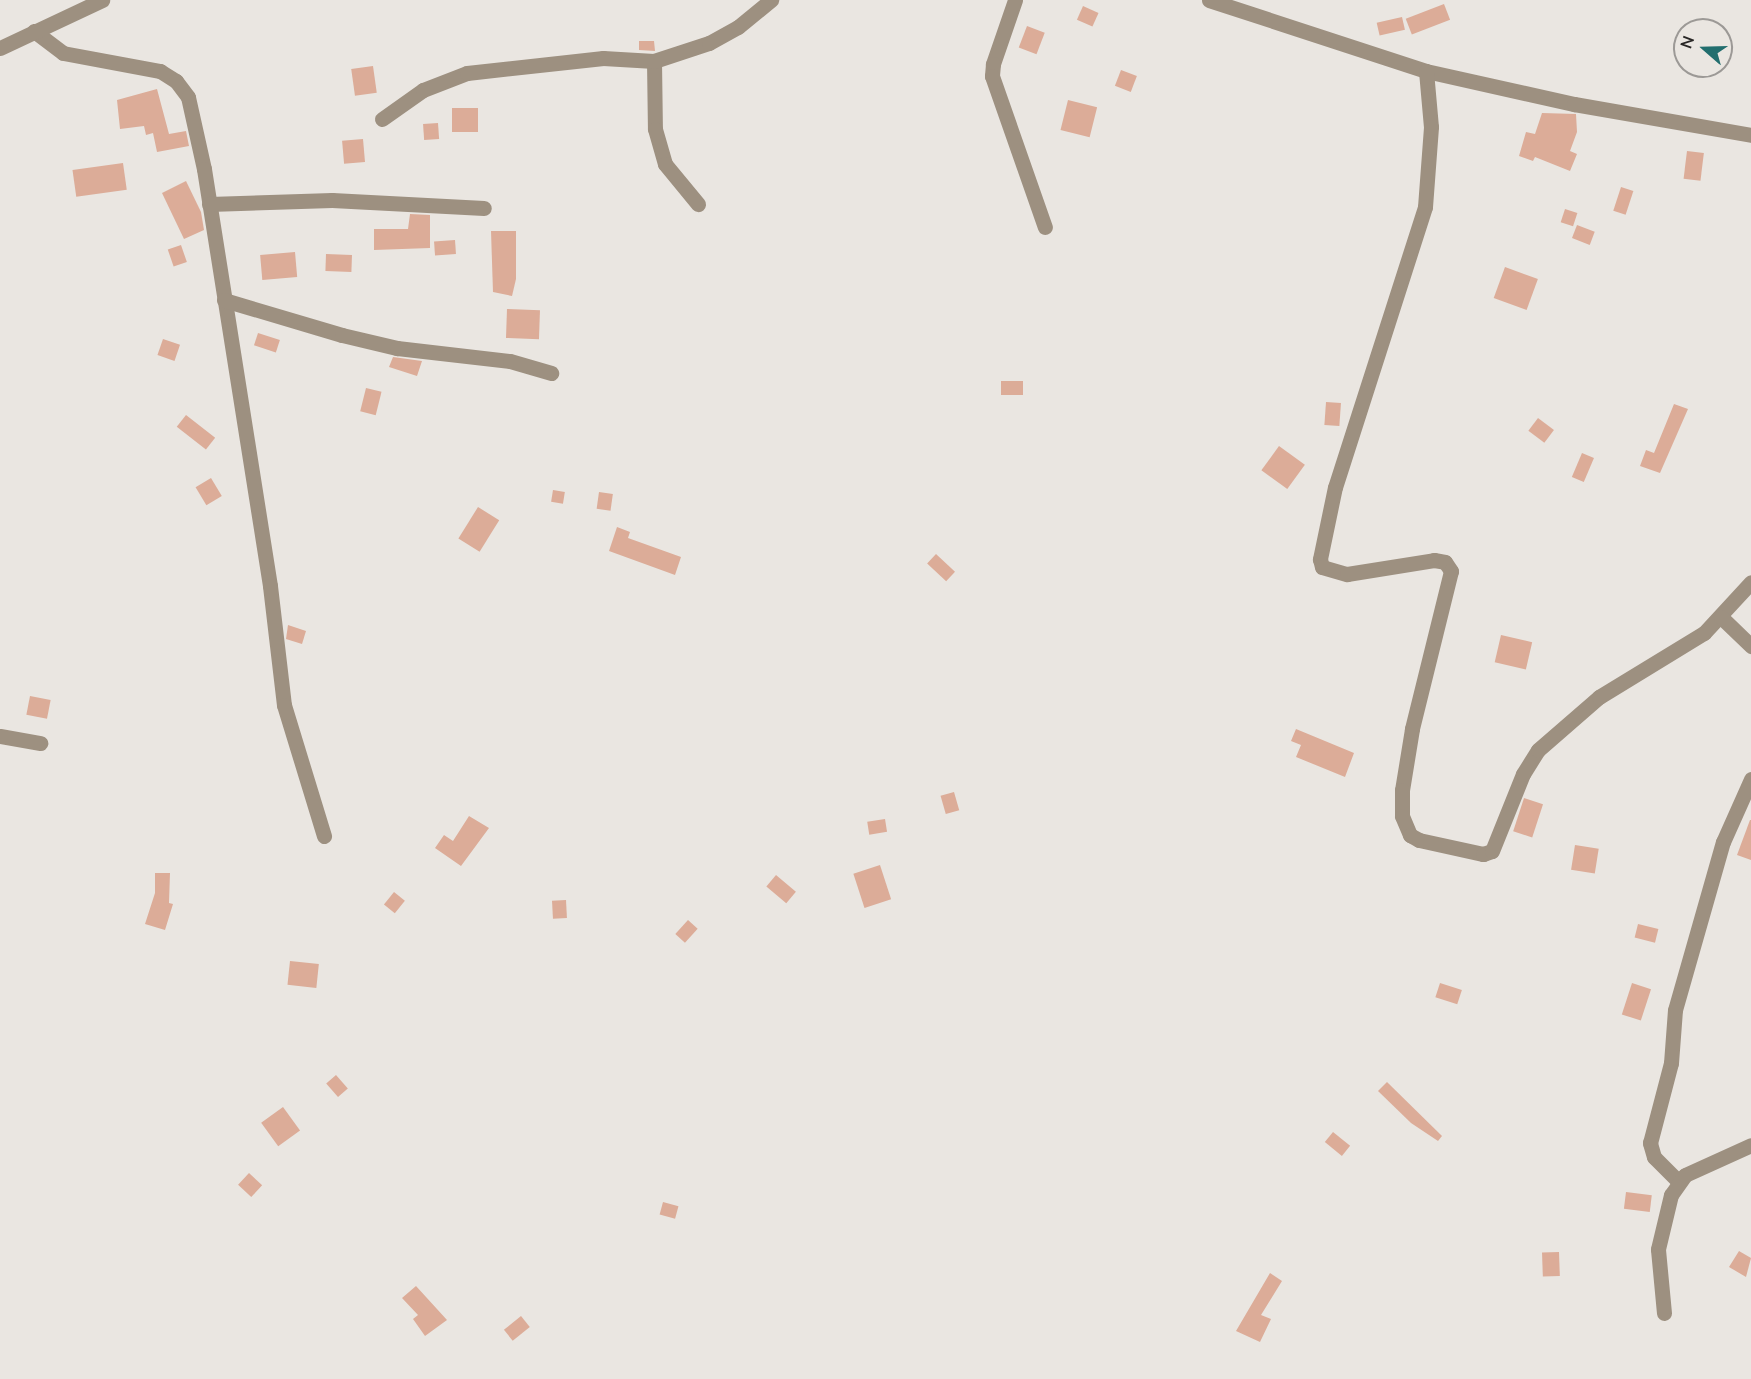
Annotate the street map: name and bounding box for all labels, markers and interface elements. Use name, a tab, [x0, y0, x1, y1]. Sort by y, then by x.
north arrow	[1673, 18, 1733, 78]
text: N	[1676, 33, 1700, 52]

